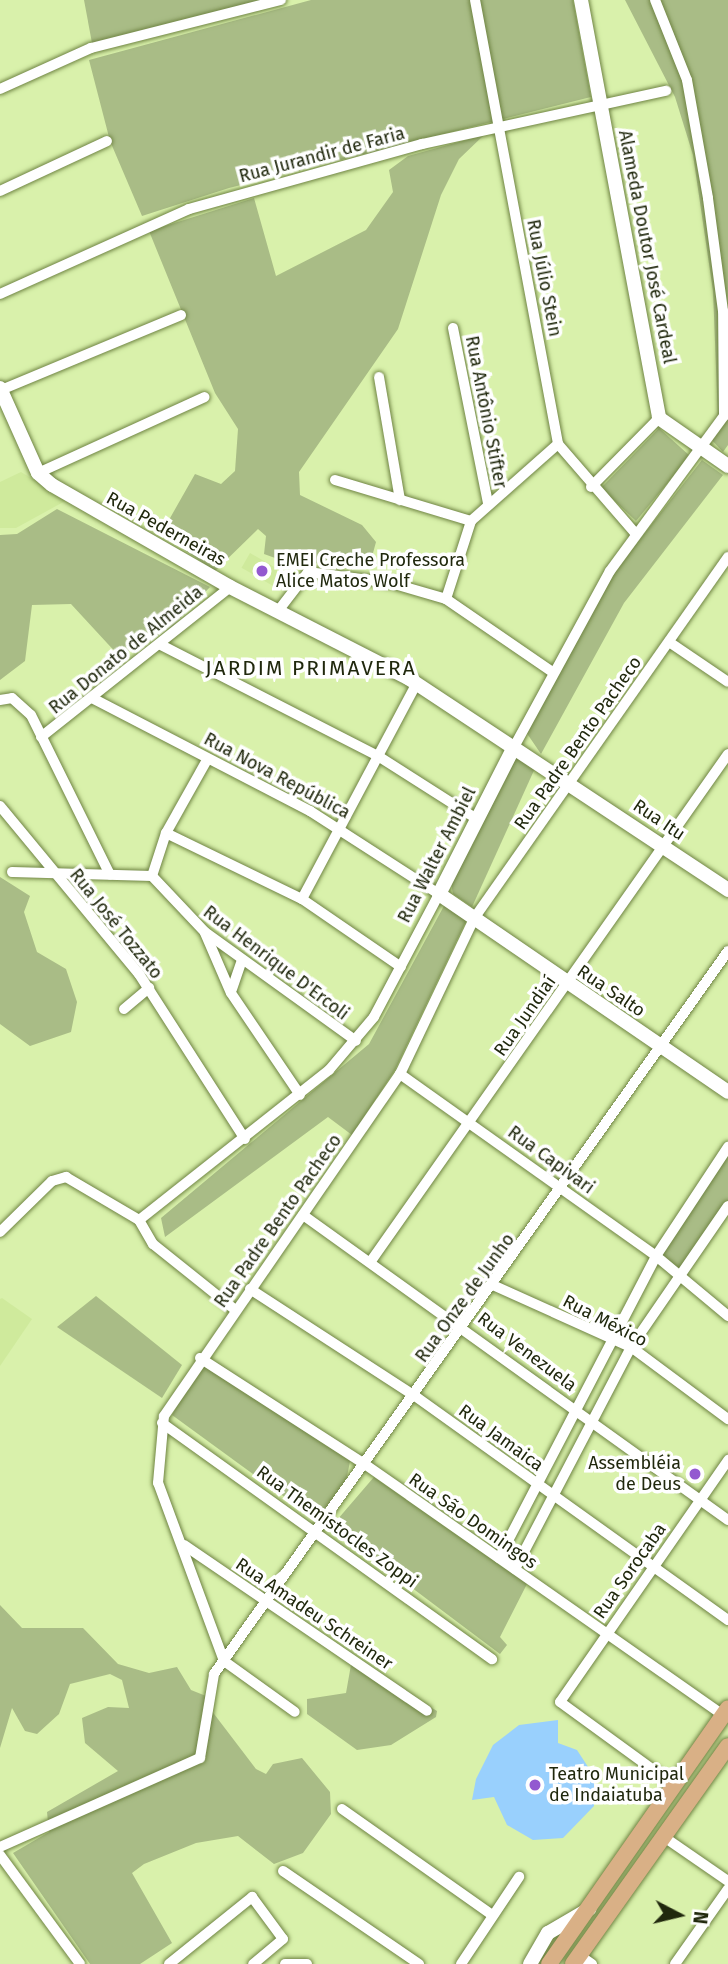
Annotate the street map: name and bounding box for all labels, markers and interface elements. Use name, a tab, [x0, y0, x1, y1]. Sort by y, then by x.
street label: Rua Jurandir de Faria	[237, 122, 407, 188]
street label: Alameda Doutor José Cardeal	[614, 128, 680, 366]
street label: Rua Júlio Stein	[522, 218, 566, 338]
street label: Rua Antônio Stifter	[461, 334, 511, 490]
street label: Rua Pederneiras	[103, 487, 229, 571]
place label: EMEI Creche Professora Alice Matos Wolf	[276, 550, 465, 592]
marker: EMEI Creche Professora Alice Matos Wolf	[254, 563, 270, 579]
street label: Rua Donato de Almeida	[45, 581, 207, 719]
street label: Rua Padre Bento Pacheco	[510, 652, 646, 834]
district label: JARDIM PRIMAVERA	[207, 655, 415, 681]
street label: Rua Nova República	[200, 728, 354, 824]
street label: Rua Walter Ambiel	[393, 783, 481, 927]
street label: Rua Itu	[629, 795, 689, 845]
street label: Rua José Tozzato	[65, 865, 167, 983]
street label: Rua Henrique D'Ercoli	[199, 901, 353, 1025]
street label: Rua Salto	[573, 960, 649, 1022]
street label: Rua Jundiaí	[489, 972, 561, 1060]
street label: Rua Capivari	[503, 1121, 599, 1199]
street label: Rua Padre Bento Pacheco	[210, 1130, 346, 1312]
street label: Rua Onze de Junho	[411, 1229, 519, 1367]
street label: Rua México	[559, 1290, 651, 1352]
street label: Rua Venezuela	[473, 1308, 581, 1396]
street label: Rua Jamaica	[454, 1400, 548, 1476]
place label: Assembléia de Deus	[588, 1453, 681, 1496]
street label: Rua Themístocles Zoppi	[252, 1461, 422, 1593]
marker: Assembléia de Deus	[687, 1466, 703, 1482]
street label: Rua São Domingos	[405, 1469, 541, 1573]
street label: Rua Sorocaba	[589, 1519, 671, 1623]
street label: Rua Amadeu Schreiner	[231, 1553, 397, 1675]
place label: Teatro Municipal de Indaiatuba	[549, 1764, 684, 1806]
marker: Teatro Municipal de Indaiatuba	[527, 1777, 543, 1793]
north arrow	[644, 1880, 714, 1950]
text: N	[688, 1910, 713, 1925]

